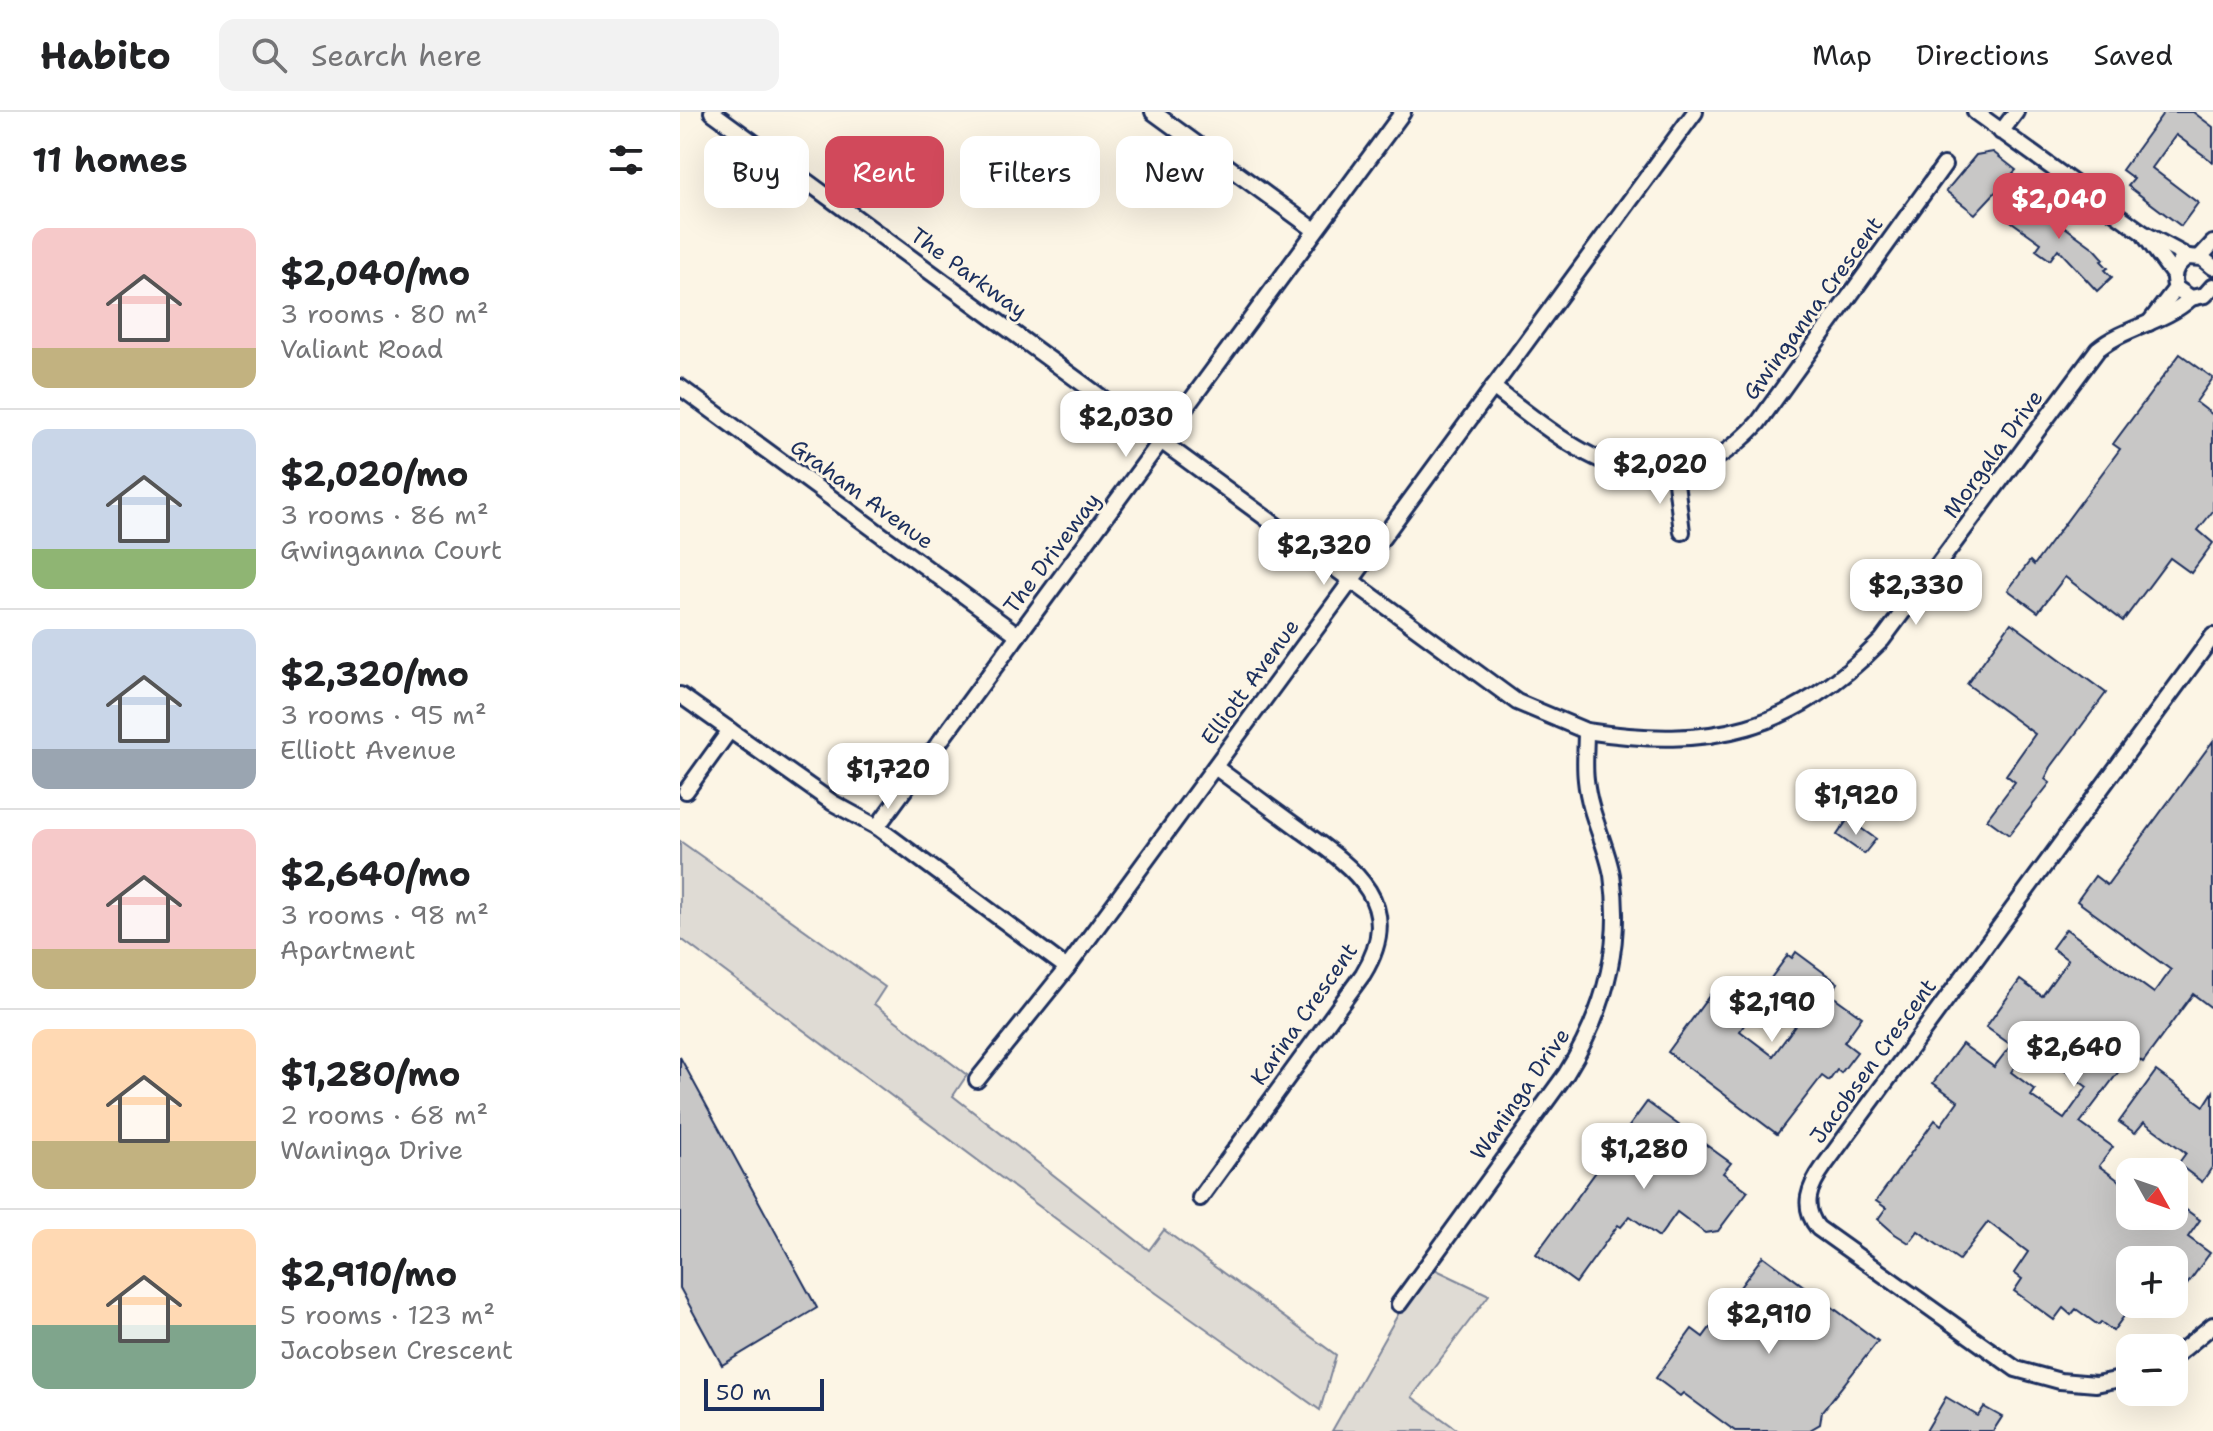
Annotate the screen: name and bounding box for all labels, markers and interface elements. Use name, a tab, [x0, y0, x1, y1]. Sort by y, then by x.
search box	[219, 19, 779, 91]
text: Habito	[40, 30, 171, 81]
icon: search	[247, 33, 291, 77]
text: Search here	[311, 35, 482, 76]
text: Map	[1812, 36, 1872, 74]
text: Directions	[1916, 36, 2050, 74]
text: Saved	[2094, 36, 2173, 74]
chip: Buy	[704, 136, 809, 208]
chip: Rent	[825, 136, 944, 208]
chip: Filters	[960, 136, 1100, 208]
chip: New	[1116, 136, 1233, 208]
text: 11 homes	[32, 137, 188, 183]
icon: filters	[604, 138, 648, 182]
pin: $2,040	[1994, 173, 2124, 241]
text: $2,040	[2011, 181, 2107, 216]
street label: Gwinganna Crescent	[1737, 210, 1889, 406]
street label: The Parkway	[905, 221, 1033, 325]
text: $2,040/mo	[280, 250, 470, 296]
icon: home	[96, 260, 192, 356]
text: 3 rooms · 80 m²	[280, 296, 489, 331]
text: Valiant Road	[280, 331, 443, 366]
street label: Morgala Drive	[1937, 384, 2049, 524]
pin: $2,030	[1061, 391, 1191, 459]
text: $2,030	[1078, 399, 1174, 434]
street label: Graham Avenue	[785, 432, 939, 556]
pin: $2,020	[1595, 438, 1725, 506]
text: $2,020	[1613, 446, 1707, 481]
text: $2,020/mo	[280, 451, 469, 497]
icon: home	[96, 461, 192, 557]
street label: The Driveway	[997, 487, 1107, 619]
text: 3 rooms · 86 m²	[280, 497, 489, 532]
pin: $2,320	[1259, 519, 1389, 587]
text: $2,320	[1276, 527, 1372, 562]
text: Gwinganna Court	[280, 532, 502, 567]
pin: $2,330	[1851, 559, 1981, 627]
text: $2,330	[1868, 567, 1964, 602]
street label: Elliott Avenue	[1194, 613, 1306, 751]
text: $2,320/mo	[280, 651, 469, 697]
icon: home	[96, 661, 192, 757]
text: 3 rooms · 95 m²	[280, 697, 487, 732]
text: Elliott Avenue	[280, 732, 457, 767]
pin: $1,720	[823, 743, 953, 811]
text: $1,720	[846, 751, 930, 786]
pin: $1,920	[1791, 769, 1921, 837]
text: $1,920	[1813, 777, 1899, 812]
text: $2,640/mo	[280, 851, 471, 897]
icon: home	[96, 861, 192, 957]
text: 3 rooms · 98 m²	[280, 897, 489, 932]
text: Apartment	[280, 932, 416, 967]
street label: Karina Crescent	[1244, 937, 1364, 1091]
street label: Jacobsen Crescent	[1803, 973, 1943, 1149]
pin: $2,190	[1707, 976, 1837, 1044]
text: $2,190	[1728, 984, 1816, 1019]
pin: $2,640	[2009, 1021, 2139, 1089]
street label: Waninga Drive	[1464, 1022, 1576, 1166]
text: $2,640	[2026, 1029, 2122, 1064]
text: $1,280/mo	[280, 1051, 461, 1097]
icon: home	[96, 1061, 192, 1157]
text: 2 rooms · 68 m²	[280, 1097, 488, 1132]
pin: $1,280	[1579, 1123, 1709, 1191]
text: $1,280	[1600, 1131, 1688, 1166]
text: Waninga Drive	[280, 1132, 463, 1167]
north arrow	[2116, 1158, 2188, 1230]
map controls	[2116, 1158, 2188, 1406]
button: +	[2116, 1246, 2188, 1318]
text: $2,910/mo	[280, 1251, 457, 1297]
icon: home	[96, 1261, 192, 1357]
pin: $2,910	[1704, 1288, 1834, 1356]
text: $2,910	[1726, 1296, 1812, 1331]
text: 5 rooms · 123 m²	[280, 1297, 495, 1332]
text: Jacobsen Crescent	[280, 1332, 513, 1367]
button: −	[2116, 1334, 2188, 1406]
scale bar	[704, 1375, 824, 1411]
text: 50 m	[716, 1378, 771, 1407]

